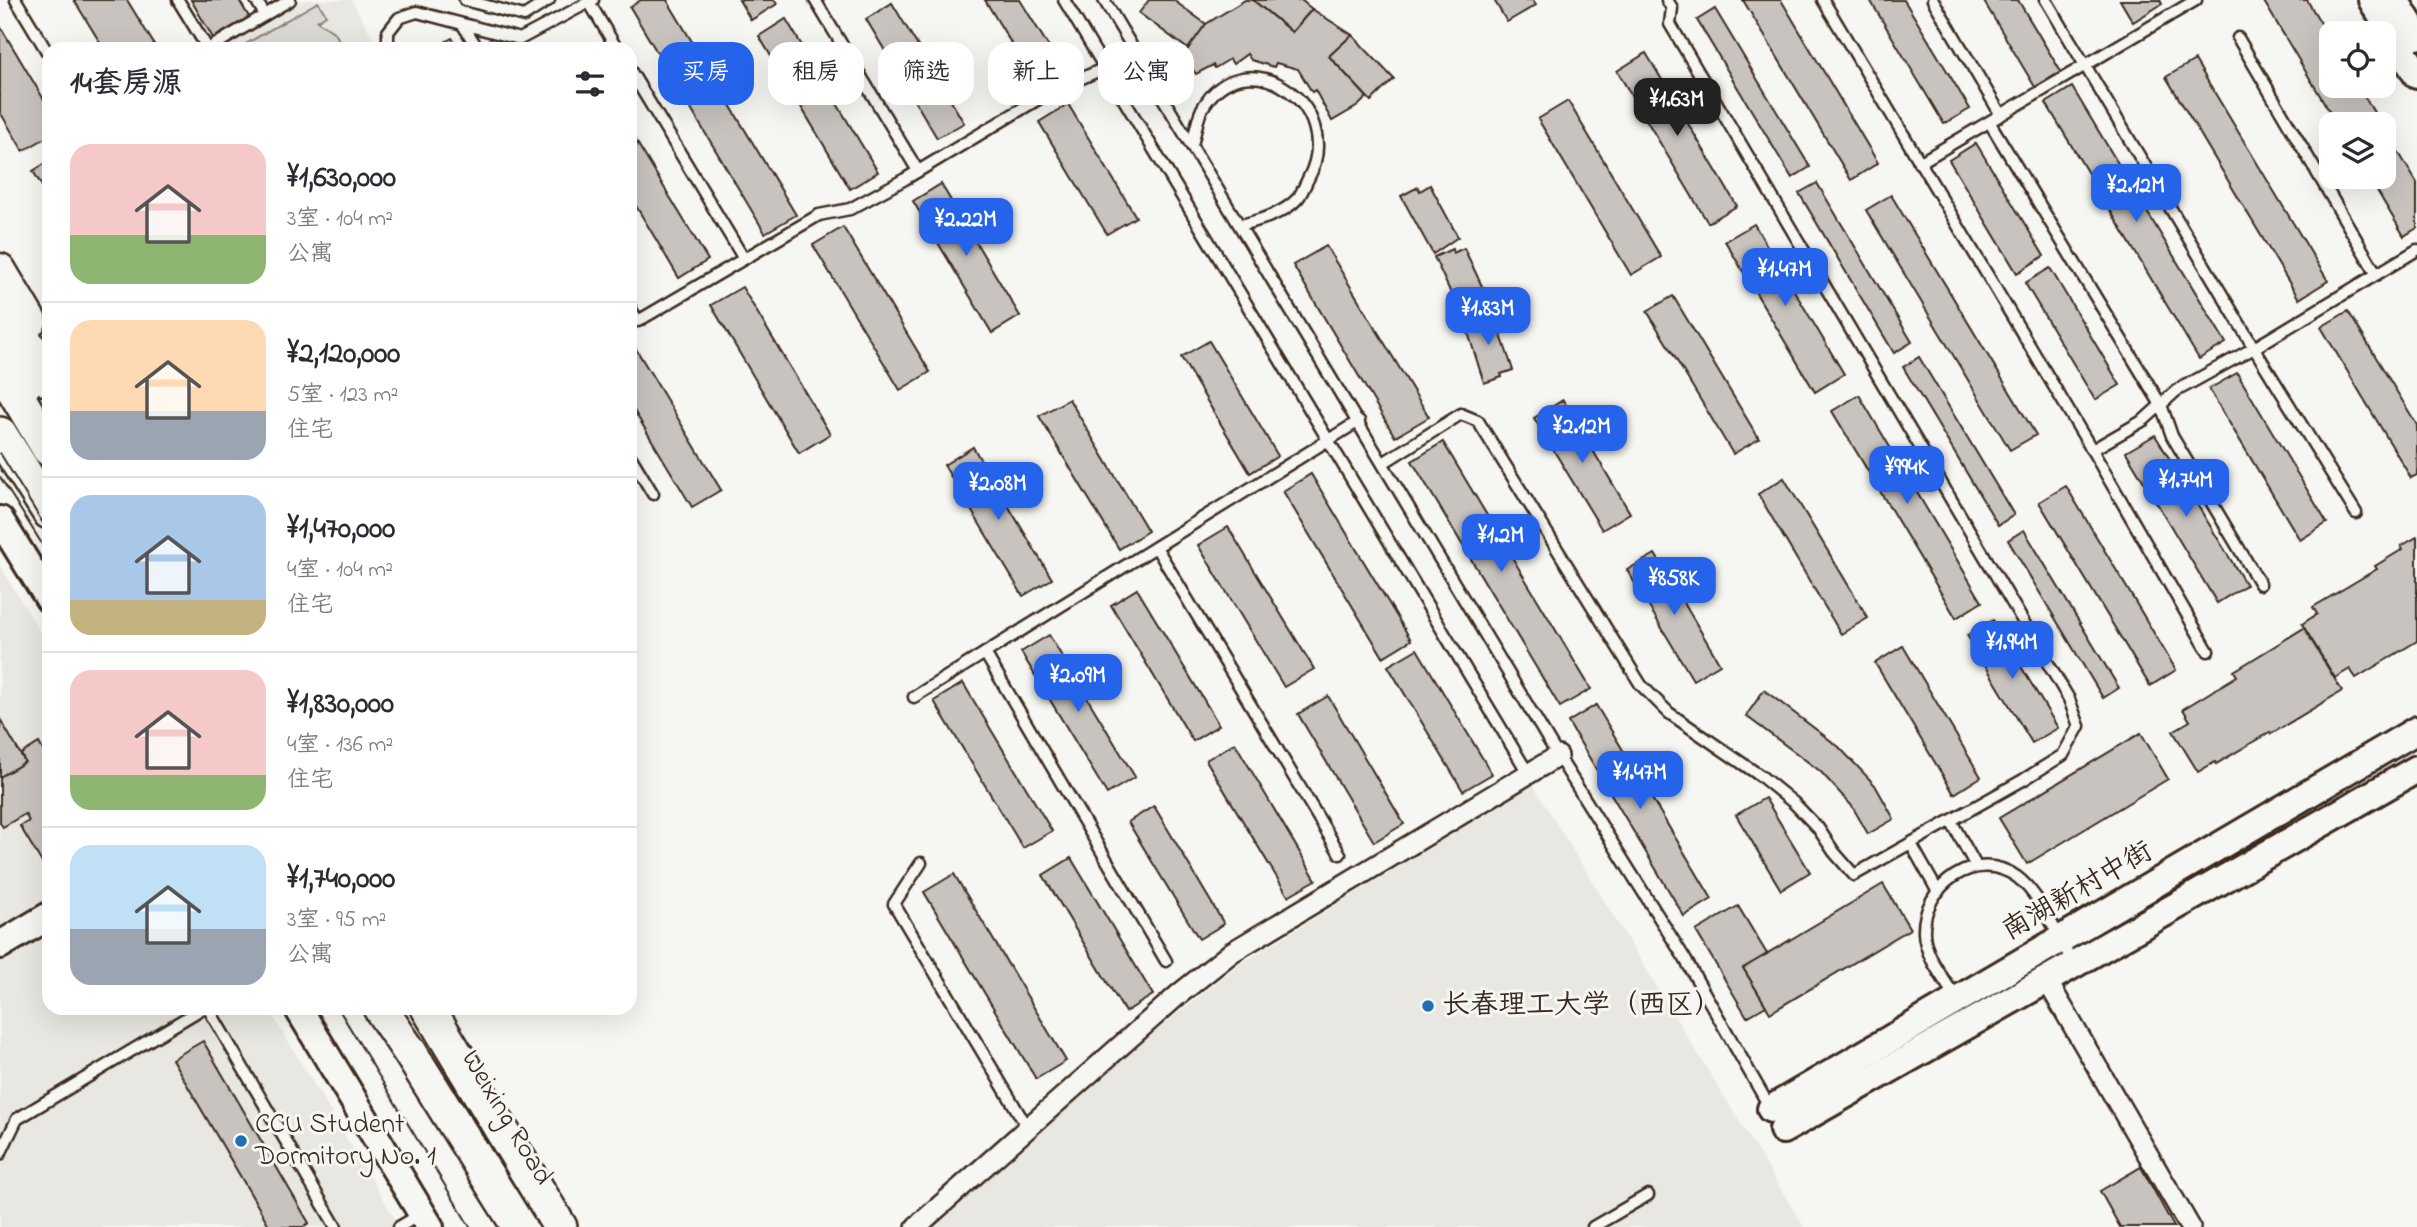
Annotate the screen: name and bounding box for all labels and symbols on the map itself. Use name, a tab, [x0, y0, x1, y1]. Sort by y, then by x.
pin: ¥1.63M	[1620, 78, 1734, 138]
pin: ¥2.12M	[2079, 164, 2193, 224]
pin: ¥2.22M	[909, 198, 1023, 258]
pin: ¥1.47M	[1728, 248, 1842, 308]
pin: ¥1.83M	[1431, 288, 1545, 347]
pin: ¥2.12M	[1525, 406, 1639, 465]
pin: ¥994K	[1858, 447, 1956, 506]
pin: ¥1.74M	[2129, 460, 2243, 519]
pin: ¥2.08M	[941, 462, 1055, 522]
pin: ¥1.2M	[1452, 514, 1550, 574]
pin: ¥858K	[1625, 558, 1723, 617]
pin: ¥1.94M	[1955, 622, 2069, 681]
pin: ¥2.09M	[1021, 654, 1135, 714]
pin: ¥1.47M	[1583, 752, 1697, 811]
street label: 南湖新村中街	[1995, 832, 2161, 952]
place label: 长春理工大学（西区）	[1442, 986, 1722, 1027]
marker: 长春理工大学（西区）	[1420, 998, 1436, 1014]
street label: Weixing Road	[449, 1043, 563, 1194]
place label: CCU Student Dormitory No. 1	[254, 1105, 436, 1178]
marker: CCU Student Dormitory No. 1	[233, 1133, 249, 1149]

